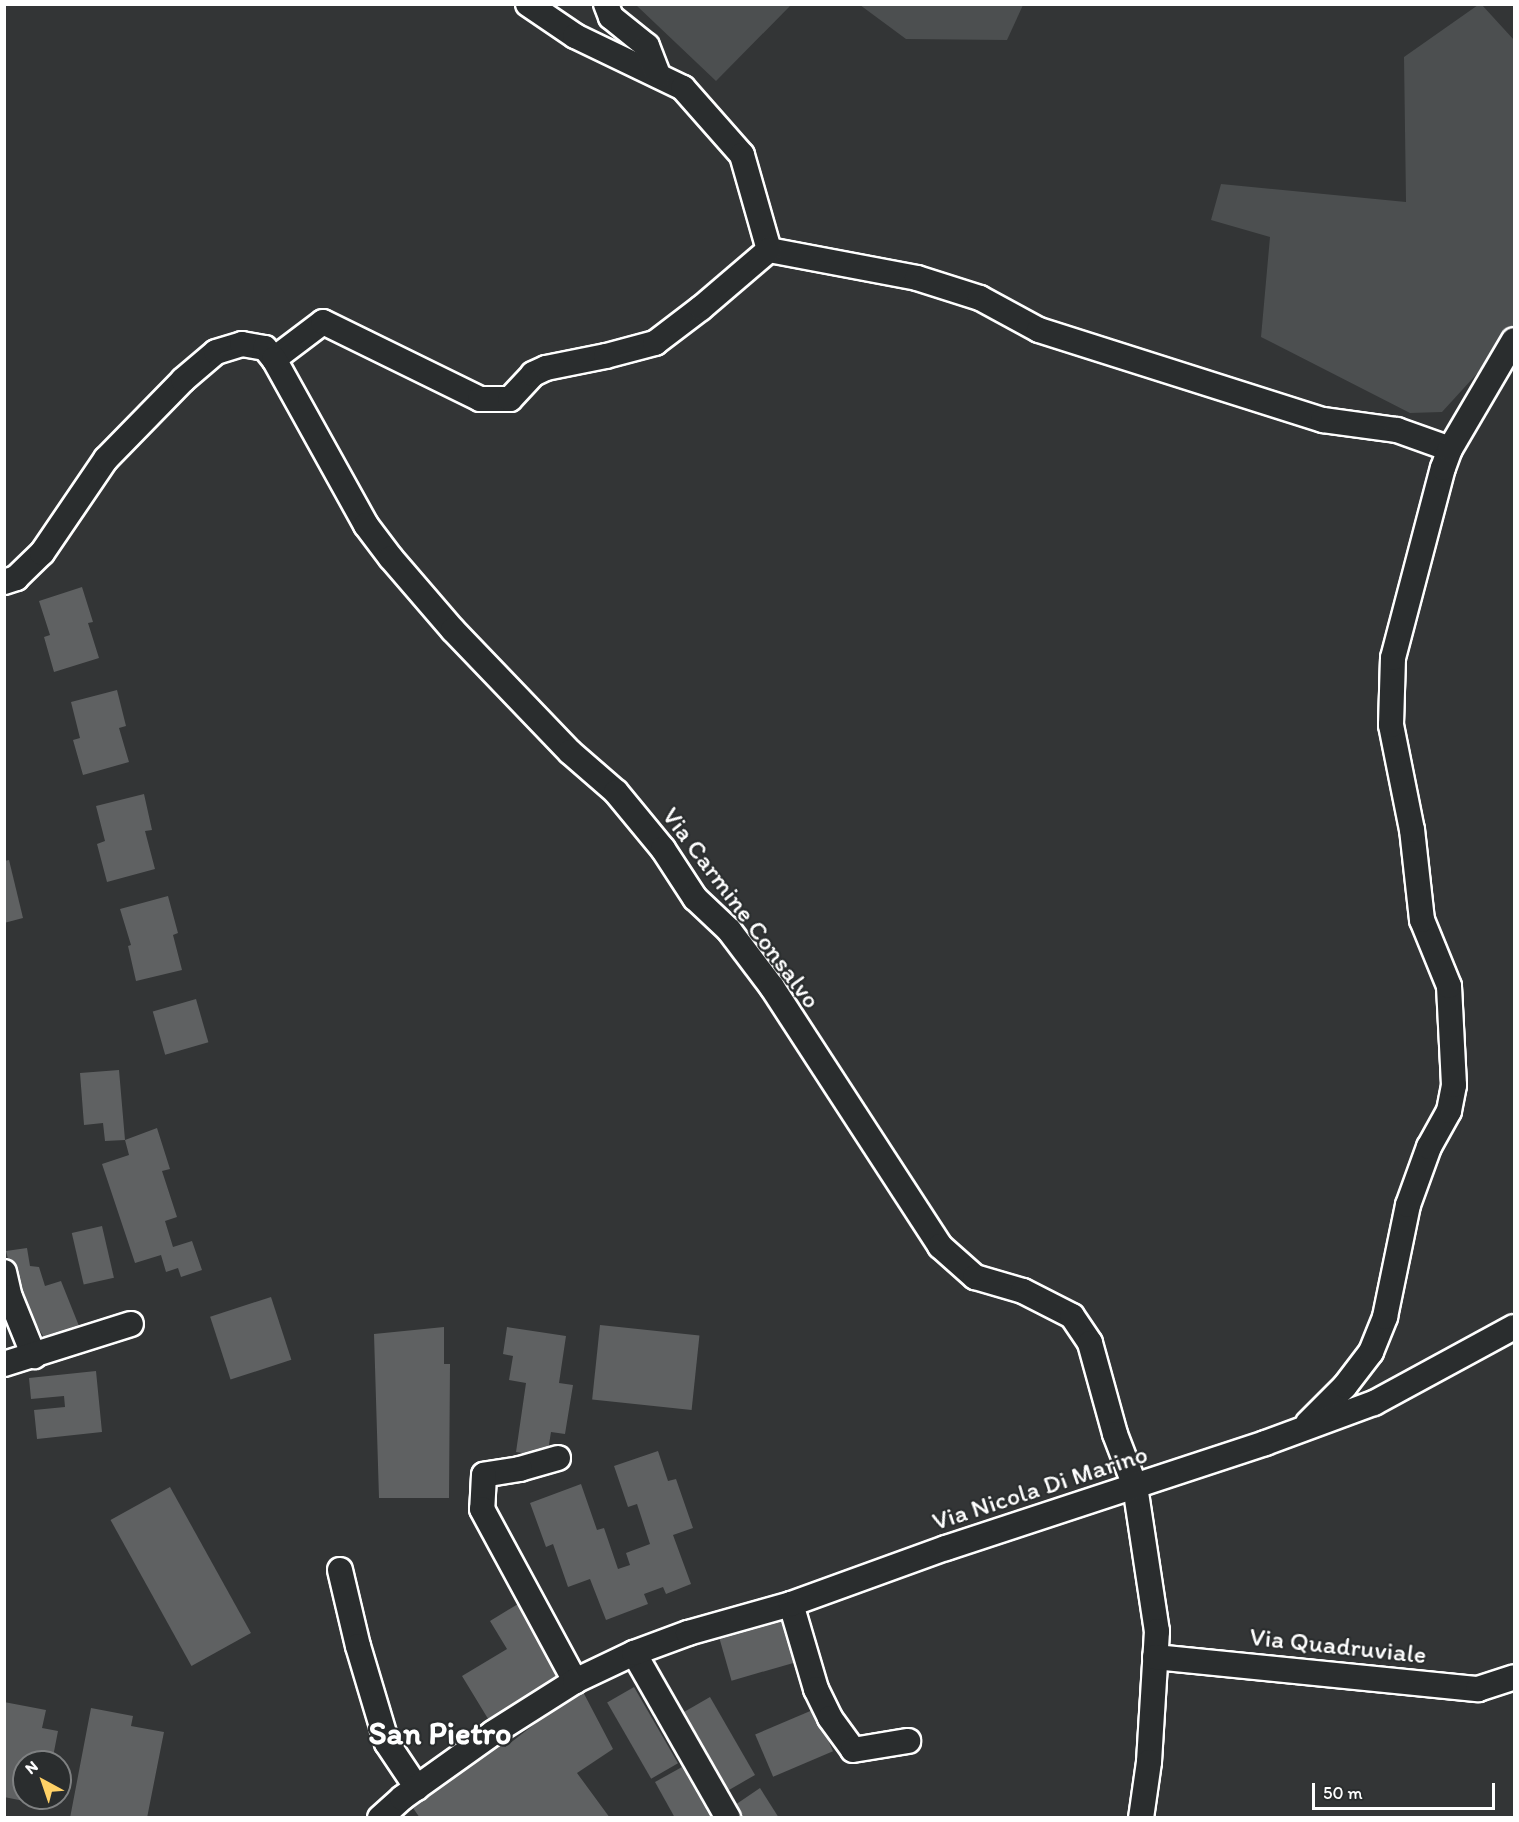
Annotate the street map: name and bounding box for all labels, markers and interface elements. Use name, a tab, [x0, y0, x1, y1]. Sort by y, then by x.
street label: Via Carmine Consalvo	[655, 801, 827, 1015]
street label: Via Nicola Di Marino	[928, 1438, 1152, 1538]
street label: Via Quadruviale	[1249, 1621, 1427, 1671]
district label: San Pietro	[369, 1714, 511, 1752]
north arrow	[12, 1750, 72, 1810]
text: N	[21, 1757, 42, 1778]
scale bar	[1315, 1771, 1498, 1809]
text: 50 m	[1323, 1782, 1363, 1804]

